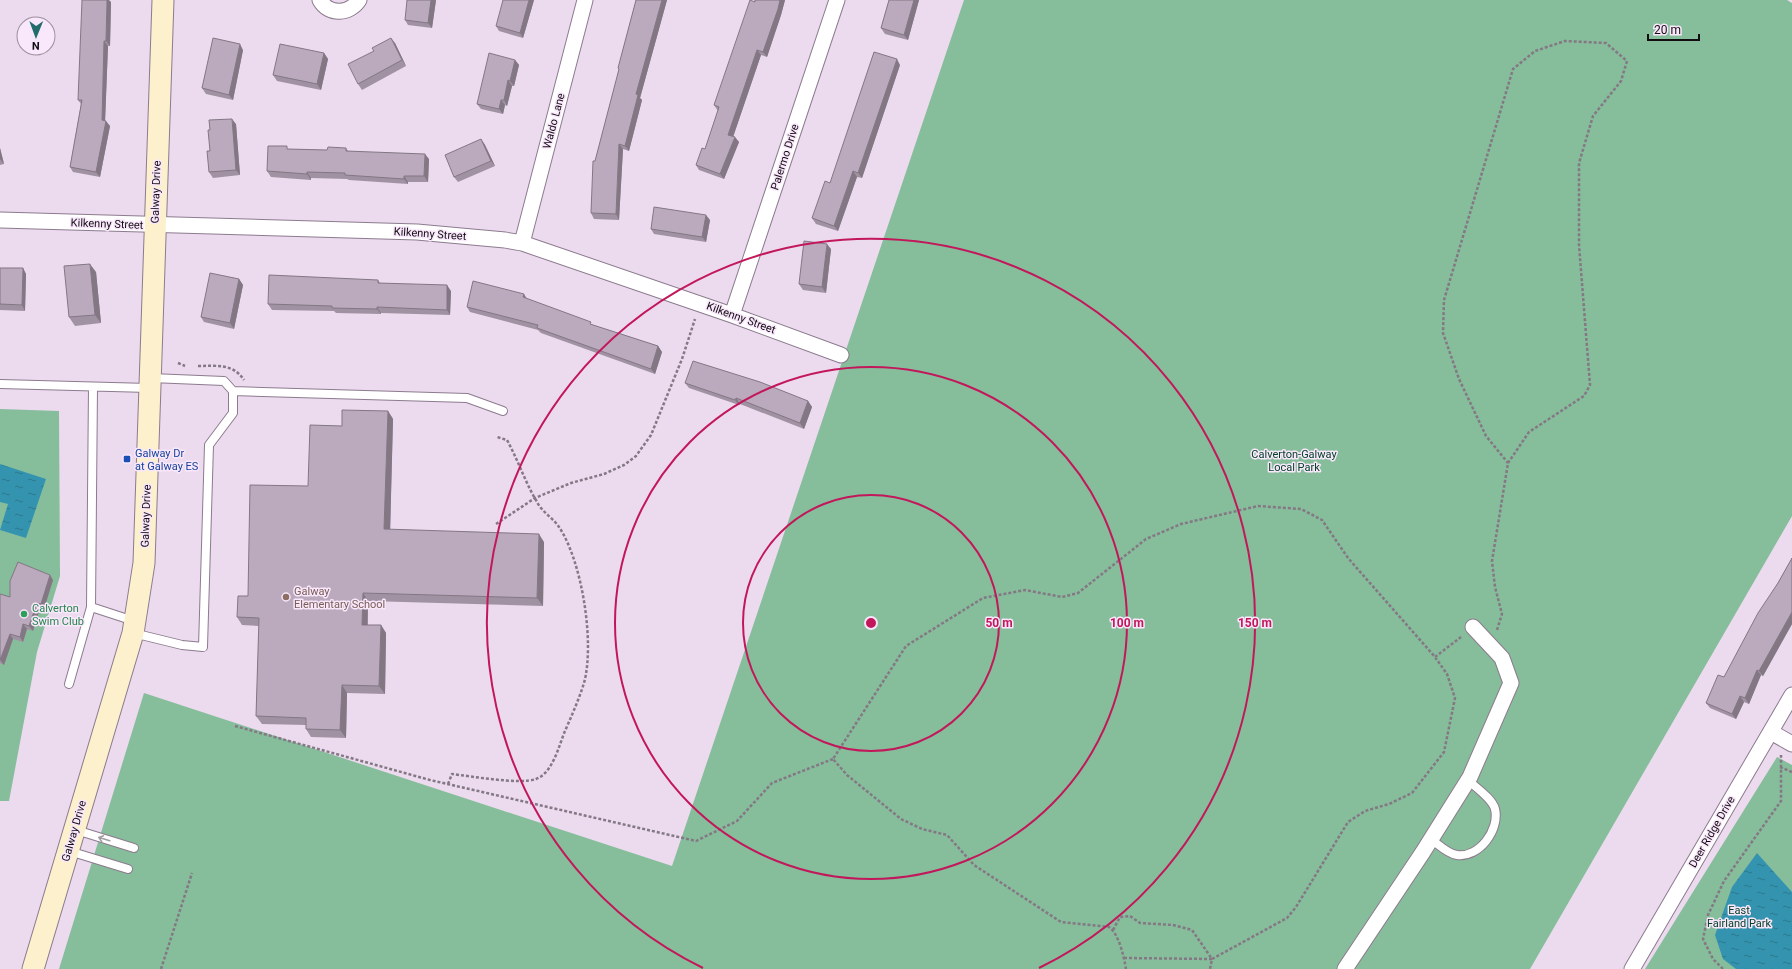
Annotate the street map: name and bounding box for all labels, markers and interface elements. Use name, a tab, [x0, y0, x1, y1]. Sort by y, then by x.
north arrow	[16, 16, 56, 56]
scale bar	[1648, 16, 1699, 42]
text: 20 m	[1654, 23, 1681, 37]
text: N	[32, 39, 40, 52]
street label: Waldo Lane	[540, 92, 568, 150]
street label: Palermo Drive	[768, 122, 802, 192]
street label: Galway Drive	[148, 160, 164, 224]
street label: Kilkenny Street	[70, 216, 144, 232]
street label: Kilkenny Street	[393, 225, 467, 243]
street label: Kilkenny Street	[705, 299, 778, 337]
place label: Galway Dr at Galway ES	[135, 447, 199, 473]
park label: Calverton-Galway Local Park	[1251, 448, 1337, 474]
marker: Galway Dr at Galway ES	[122, 454, 132, 464]
street label: Galway Drive	[138, 484, 154, 548]
place label: Galway Elementary School	[294, 585, 385, 611]
marker: Galway Elementary School	[281, 592, 291, 602]
place label: Calverton Swim Club	[32, 602, 84, 628]
marker: Calverton Swim Club	[19, 609, 29, 619]
centre of rings	[864, 616, 878, 630]
text: 50 m	[985, 616, 1013, 630]
text: 100 m	[1110, 616, 1144, 630]
text: 150 m	[1238, 616, 1272, 630]
street label: Deer Ridge Drive	[1686, 794, 1738, 870]
street label: Galway Drive	[59, 799, 89, 863]
one-way arrow	[98, 835, 111, 842]
park label: East Fairland Park	[1707, 904, 1771, 930]

